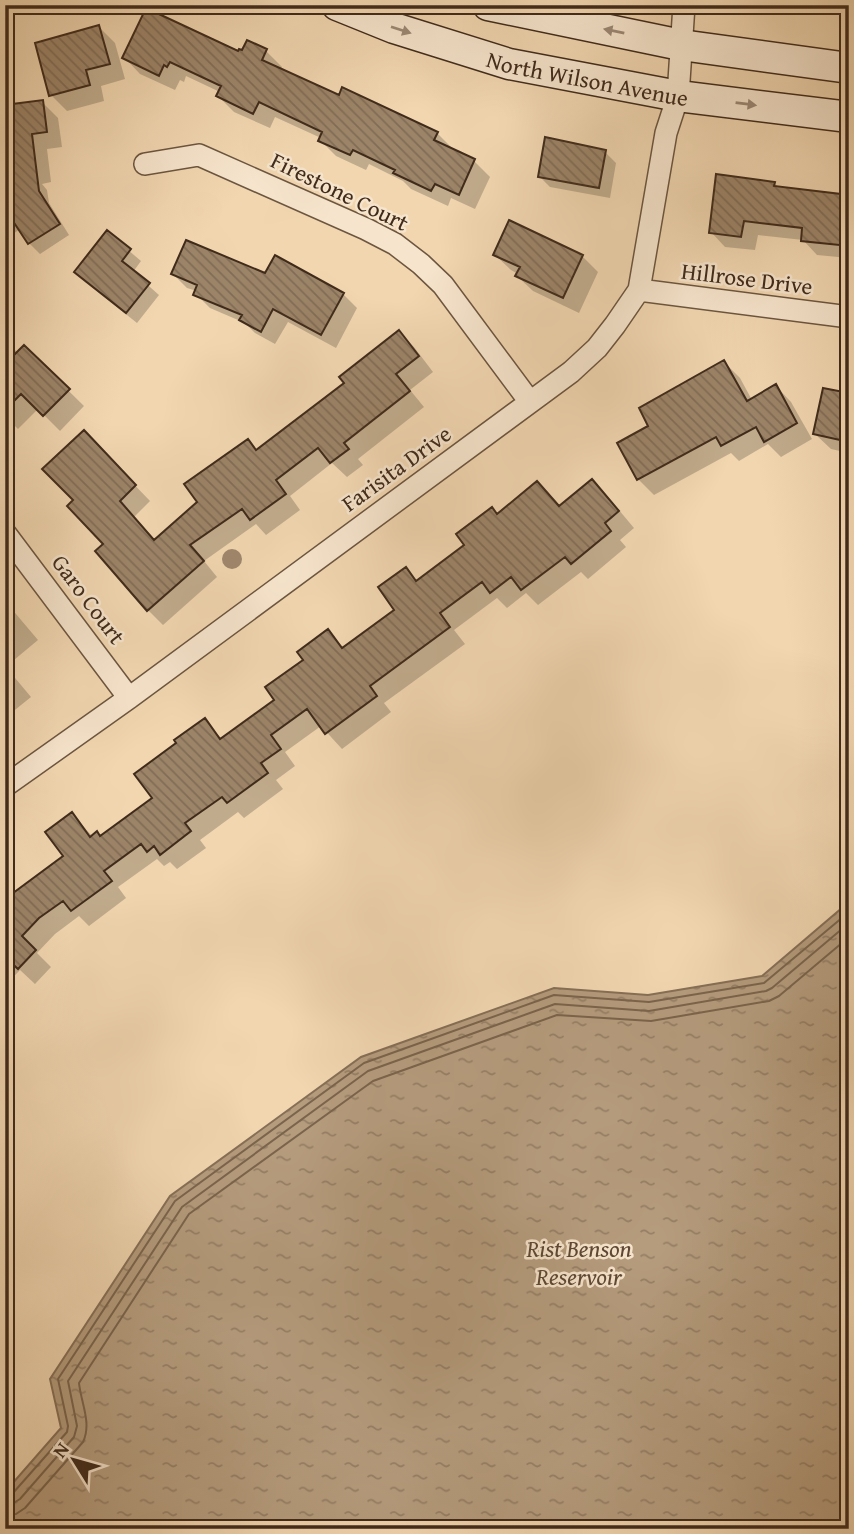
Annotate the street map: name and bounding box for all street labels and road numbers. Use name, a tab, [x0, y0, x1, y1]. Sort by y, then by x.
street label: North Wilson Avenue	[483, 42, 690, 114]
street label: Firestone Court	[266, 143, 414, 239]
street label: Hillrose Drive	[679, 254, 815, 302]
street label: Farisita Drive	[334, 417, 458, 519]
street label: Garo Court	[44, 547, 134, 651]

